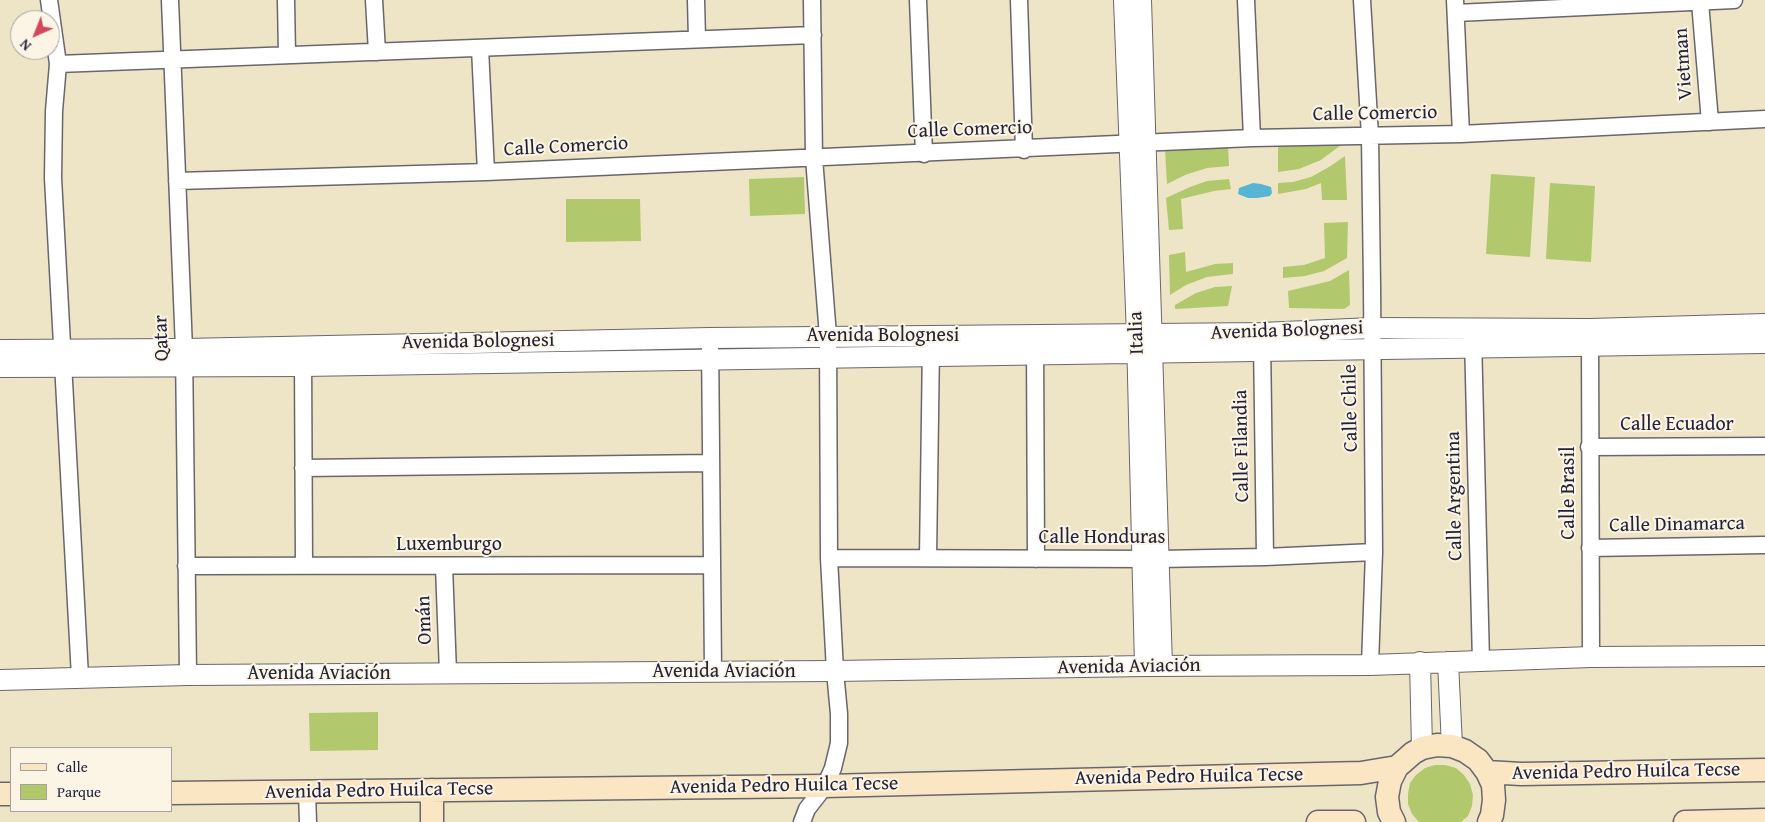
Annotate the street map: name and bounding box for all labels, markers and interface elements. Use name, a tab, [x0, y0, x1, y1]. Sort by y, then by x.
north arrow	[10, 10, 60, 60]
street label: Vietman	[1670, 27, 1698, 101]
text: N	[15, 35, 36, 56]
street label: Calle Comercio	[1312, 101, 1438, 127]
street label: Calle Comercio	[907, 116, 1033, 144]
street label: Calle Comercio	[503, 132, 629, 162]
street label: Italia	[1124, 311, 1150, 355]
street label: Qatar	[149, 314, 175, 362]
street label: Avenida Bolognesi	[1210, 316, 1364, 346]
street label: Avenida Bolognesi	[807, 324, 959, 348]
street label: Avenida Bolognesi	[401, 329, 555, 355]
street label: Calle Chile	[1338, 364, 1364, 452]
street label: Calle Filandia	[1229, 389, 1255, 503]
street label: Calle Ecuador	[1620, 413, 1734, 437]
street label: Calle Argentina	[1442, 431, 1468, 561]
street label: Calle Brasil	[1557, 446, 1581, 540]
street label: Calle Dinamarca	[1609, 512, 1745, 538]
street label: Calle Honduras	[1039, 526, 1165, 550]
street label: Luxemburgo	[396, 533, 502, 557]
street label: Omán	[412, 595, 438, 645]
street label: Avenida Aviación	[1057, 654, 1201, 680]
street label: Avenida Aviación	[652, 660, 796, 684]
street label: Avenida Aviación	[247, 662, 391, 686]
legend	[10, 747, 172, 812]
text: Calle	[57, 756, 88, 777]
street label: Avenida Pedro Huilca Tecse	[1511, 758, 1741, 786]
street label: Avenida Pedro Huilca Tecse	[1074, 763, 1304, 791]
street label: Avenida Pedro Huilca Tecse	[669, 772, 899, 800]
street label: Avenida Pedro Huilca Tecse	[264, 777, 494, 805]
text: Parque	[57, 781, 101, 802]

